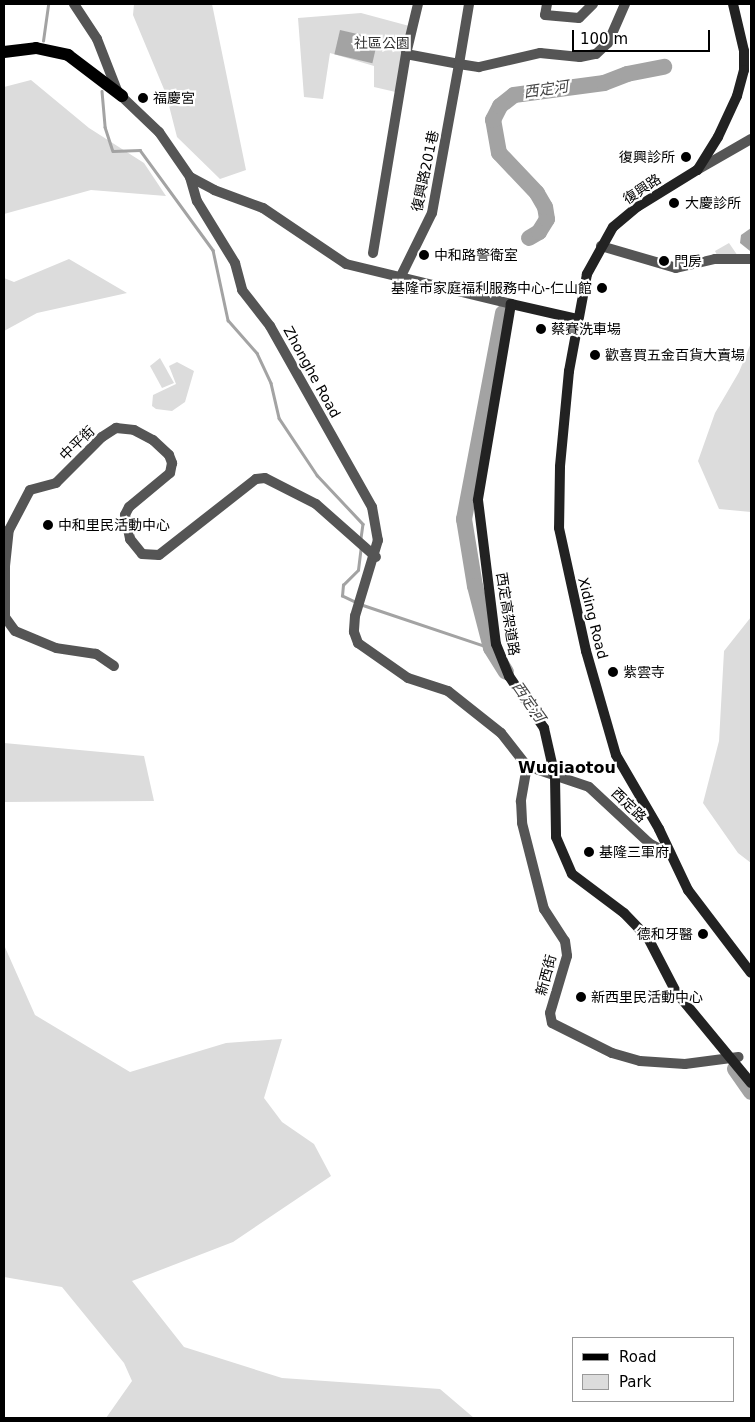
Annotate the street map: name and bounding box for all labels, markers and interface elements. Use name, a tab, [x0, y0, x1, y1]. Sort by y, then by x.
scale bar	[575, 20, 712, 52]
text: 100 m	[580, 30, 628, 48]
park label: 社區公園	[354, 35, 410, 51]
water label: 西定河	[522, 78, 570, 102]
place label: 福慶宮	[153, 90, 195, 106]
marker: 福慶宮	[137, 92, 149, 104]
street label: 復興路201巷	[408, 129, 442, 213]
place label: 復興診所	[619, 149, 675, 165]
marker: 復興診所	[679, 150, 693, 164]
street label: 復興路	[620, 170, 664, 208]
place label: 大慶診所	[685, 195, 741, 211]
marker: 大慶診所	[667, 196, 681, 210]
place label: 中和路警衛室	[434, 247, 518, 263]
marker: 中和路警衛室	[418, 249, 430, 261]
place label: 門房	[674, 253, 702, 269]
marker: 門房	[658, 255, 670, 267]
place label: 基隆市家庭福利服務中心-仁山館	[391, 280, 592, 296]
marker: 基隆市家庭福利服務中心-仁山館	[596, 282, 608, 294]
place label: 蔡賽洗車場	[551, 321, 621, 337]
street label: Zhonghe Road	[280, 323, 344, 421]
marker: 蔡賽洗車場	[535, 323, 547, 335]
place label: 歡喜買五金百貨大賣場	[605, 347, 745, 363]
marker: 歡喜買五金百貨大賣場	[589, 349, 601, 361]
street label: 中平街	[56, 422, 98, 464]
place label: 中和里民活動中心	[58, 517, 170, 533]
marker: 中和里民活動中心	[42, 519, 54, 531]
street label: 西定高架道路	[493, 571, 523, 657]
street label: Xiding Road	[575, 575, 611, 661]
place label: 紫雲寺	[623, 664, 665, 680]
marker: 紫雲寺	[607, 666, 619, 678]
water label: 西定河	[508, 678, 548, 726]
district label: Wuqiaotou	[518, 758, 616, 778]
street label: 西定路	[608, 784, 650, 826]
place label: 基隆三軍府	[599, 844, 669, 860]
marker: 基隆三軍府	[583, 846, 595, 858]
place label: 德和牙醫	[637, 926, 693, 942]
marker: 德和牙醫	[697, 928, 709, 940]
street label: 新西街	[532, 953, 560, 997]
place label: 新西里民活動中心	[591, 989, 703, 1005]
marker: 新西里民活動中心	[575, 991, 587, 1003]
legend	[572, 1337, 735, 1402]
text: Road	[619, 1348, 657, 1366]
text: Park	[619, 1373, 651, 1391]

